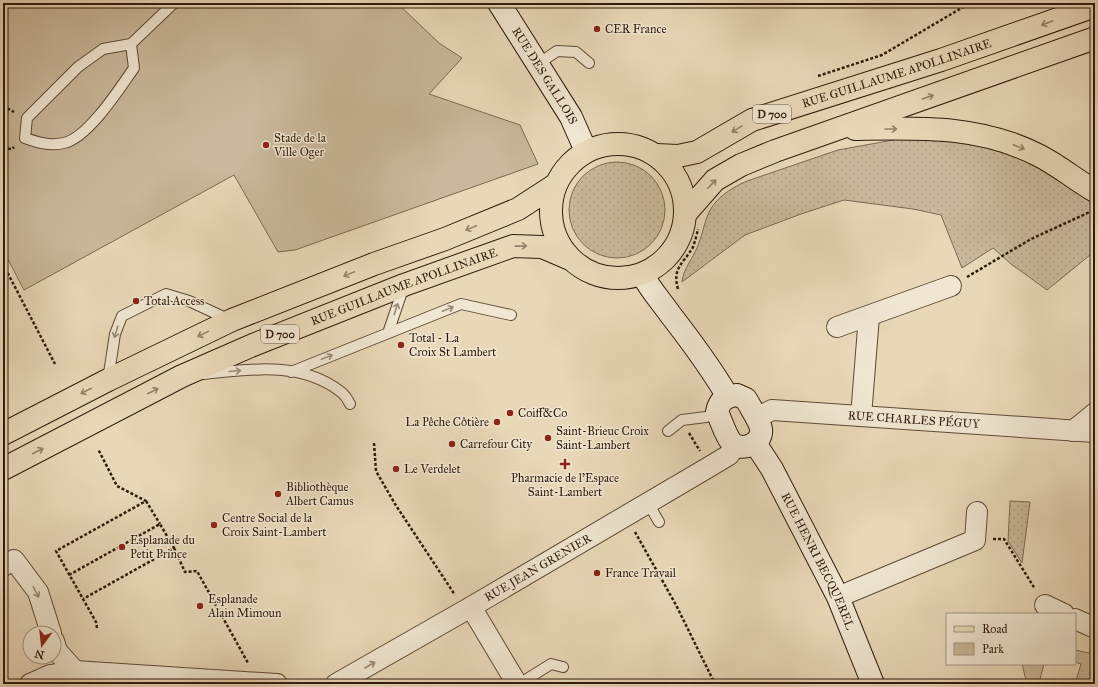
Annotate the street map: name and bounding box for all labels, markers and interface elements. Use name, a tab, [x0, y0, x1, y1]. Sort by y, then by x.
one-way arrow	[1041, 20, 1053, 28]
place label: CER France	[605, 22, 666, 36]
marker: CER France	[592, 24, 602, 34]
street label: RUE DES GALLOIS	[509, 25, 580, 126]
street label: RUE GUILLAUME APOLLINAIRE	[800, 36, 993, 111]
one-way arrow	[921, 93, 933, 101]
road number: D 700	[753, 105, 791, 123]
one-way arrow	[884, 125, 897, 132]
one-way arrow	[731, 126, 743, 134]
place label: Stade de la Ville Oger	[273, 131, 327, 160]
marker: Stade de la Ville Oger	[261, 140, 271, 150]
one-way arrow	[1012, 144, 1024, 152]
one-way arrow	[707, 179, 717, 189]
one-way arrow	[465, 225, 477, 233]
one-way arrow	[514, 242, 527, 250]
street label: RUE GUILLAUME APOLLINAIRE	[309, 245, 499, 328]
one-way arrow	[343, 270, 355, 278]
place label: Total Access	[144, 294, 204, 308]
marker: Total Access	[131, 296, 141, 306]
one-way arrow	[393, 303, 400, 316]
one-way arrow	[442, 305, 454, 312]
one-way arrow	[112, 325, 119, 338]
road number: D 700	[261, 325, 299, 343]
one-way arrow	[197, 331, 209, 338]
place label: Total - La Croix St Lambert	[409, 331, 497, 359]
marker: Total - La Croix St Lambert	[396, 340, 406, 350]
one-way arrow	[321, 353, 333, 361]
one-way arrow	[228, 367, 241, 375]
one-way arrow	[147, 387, 159, 394]
one-way arrow	[81, 388, 93, 396]
place label: Coiff&Co	[518, 406, 567, 420]
marker: Coiff&Co	[505, 408, 515, 418]
street label: RUE CHARLES PÉGUY	[847, 408, 981, 431]
place label: La Pêche Côtière	[405, 415, 489, 429]
marker: La Pêche Côtière	[492, 417, 502, 427]
place label: Saint-Brieuc Croix Saint-Lambert	[556, 424, 650, 452]
marker: Saint-Brieuc Croix Saint-Lambert	[543, 433, 553, 443]
place label: Carrefour City	[460, 437, 532, 451]
marker: Carrefour City	[447, 439, 457, 449]
one-way arrow	[31, 447, 43, 454]
marker: Pharmacie de l'Espace Saint-Lambert	[560, 459, 570, 469]
place label: Le Verdelet	[404, 462, 462, 476]
marker: Le Verdelet	[391, 464, 401, 474]
place label: Pharmacie de l'Espace Saint-Lambert	[511, 471, 619, 499]
place label: Bibliothèque Albert Camus	[285, 480, 354, 508]
marker: Bibliothèque Albert Camus	[273, 489, 283, 499]
street label: RUE HENRI BECQUEREL	[778, 490, 857, 632]
place label: Centre Social de la Croix Saint-Lambert	[222, 511, 327, 539]
marker: Centre Social de la Croix Saint-Lambert	[209, 520, 219, 530]
street label: RUE JEAN GRENIER	[482, 531, 594, 604]
place label: Esplanade du Petit Prince	[130, 533, 195, 561]
marker: Esplanade du Petit Prince	[117, 542, 127, 552]
place label: France Travail	[605, 566, 677, 580]
marker: France Travail	[592, 568, 602, 578]
one-way arrow	[33, 586, 41, 598]
place label: Esplanade Alain Mimoun	[207, 592, 282, 620]
marker: Esplanade Alain Mimoun	[195, 601, 205, 611]
legend	[946, 613, 1076, 665]
text: Road	[982, 622, 1008, 636]
north arrow	[22, 625, 62, 665]
text: Park	[982, 642, 1004, 656]
text: N	[33, 647, 46, 662]
one-way arrow	[364, 660, 376, 668]

